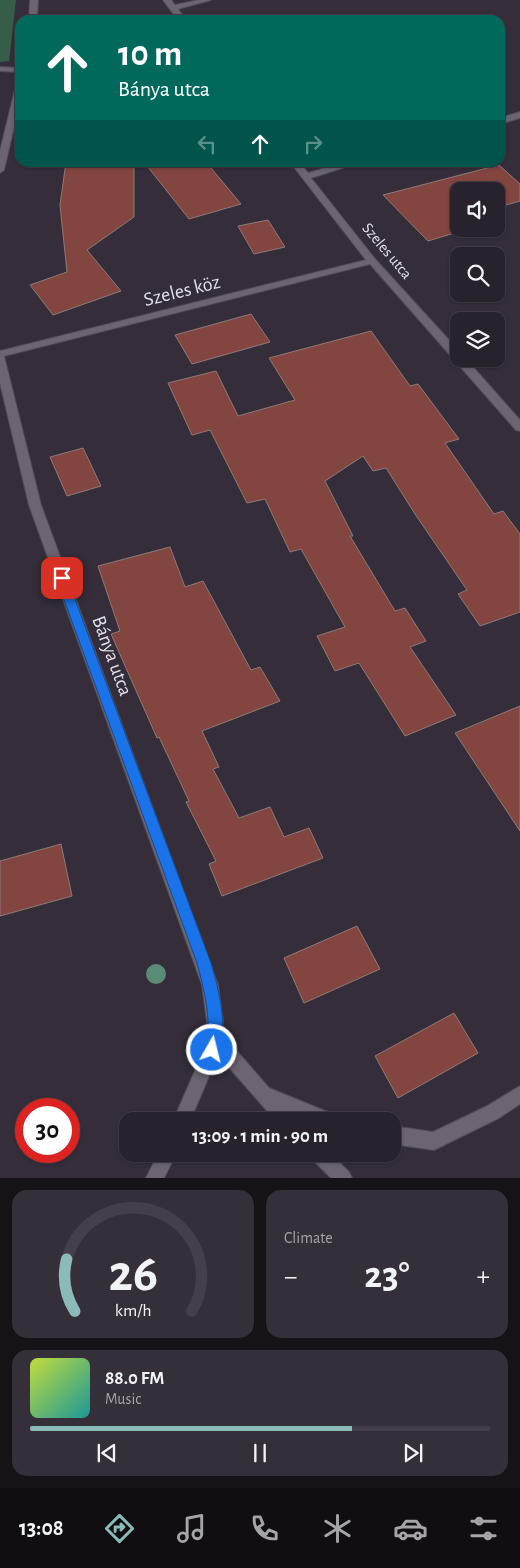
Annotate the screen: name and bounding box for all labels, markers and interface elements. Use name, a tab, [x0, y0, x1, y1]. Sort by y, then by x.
icon: ahead	[35, 35, 100, 100]
text: 10 m	[118, 37, 182, 72]
text: Bánya utca	[118, 78, 210, 100]
icon: left	[193, 130, 221, 158]
icon: ahead	[246, 130, 274, 158]
icon: right	[299, 130, 327, 158]
map controls	[450, 182, 505, 367]
button: sound	[450, 182, 505, 237]
street label: Szeles utca	[359, 220, 415, 282]
button: search	[450, 247, 505, 302]
street label: Szeles köz	[142, 272, 222, 310]
button: layers	[450, 312, 505, 367]
pin	[41, 557, 83, 599]
icon: arrive	[48, 564, 76, 592]
street label: Bánya utca	[88, 613, 136, 699]
position arrow	[185, 1023, 237, 1075]
speed limit sign: 30	[15, 1098, 80, 1163]
text: 13:09 · 1 min · 90 m	[192, 1127, 328, 1146]
text: Climate	[284, 1230, 333, 1246]
text: 26	[108, 1248, 158, 1300]
text: 23°	[364, 1257, 410, 1295]
text: −	[284, 1263, 297, 1291]
text: +	[477, 1263, 490, 1291]
text: km/h	[115, 1302, 151, 1320]
text: 88.0 FM	[105, 1369, 164, 1388]
text: Music	[105, 1391, 141, 1407]
icon: previous	[93, 1439, 121, 1467]
icon: pause	[246, 1439, 274, 1467]
icon: next	[399, 1439, 427, 1467]
icon: directions	[102, 1511, 137, 1546]
icon: music	[174, 1511, 209, 1546]
icon: phone	[247, 1511, 282, 1546]
icon: climate	[320, 1511, 355, 1546]
icon: car	[393, 1511, 428, 1546]
icon: filters	[466, 1511, 501, 1546]
text: 13:08	[19, 1517, 64, 1539]

